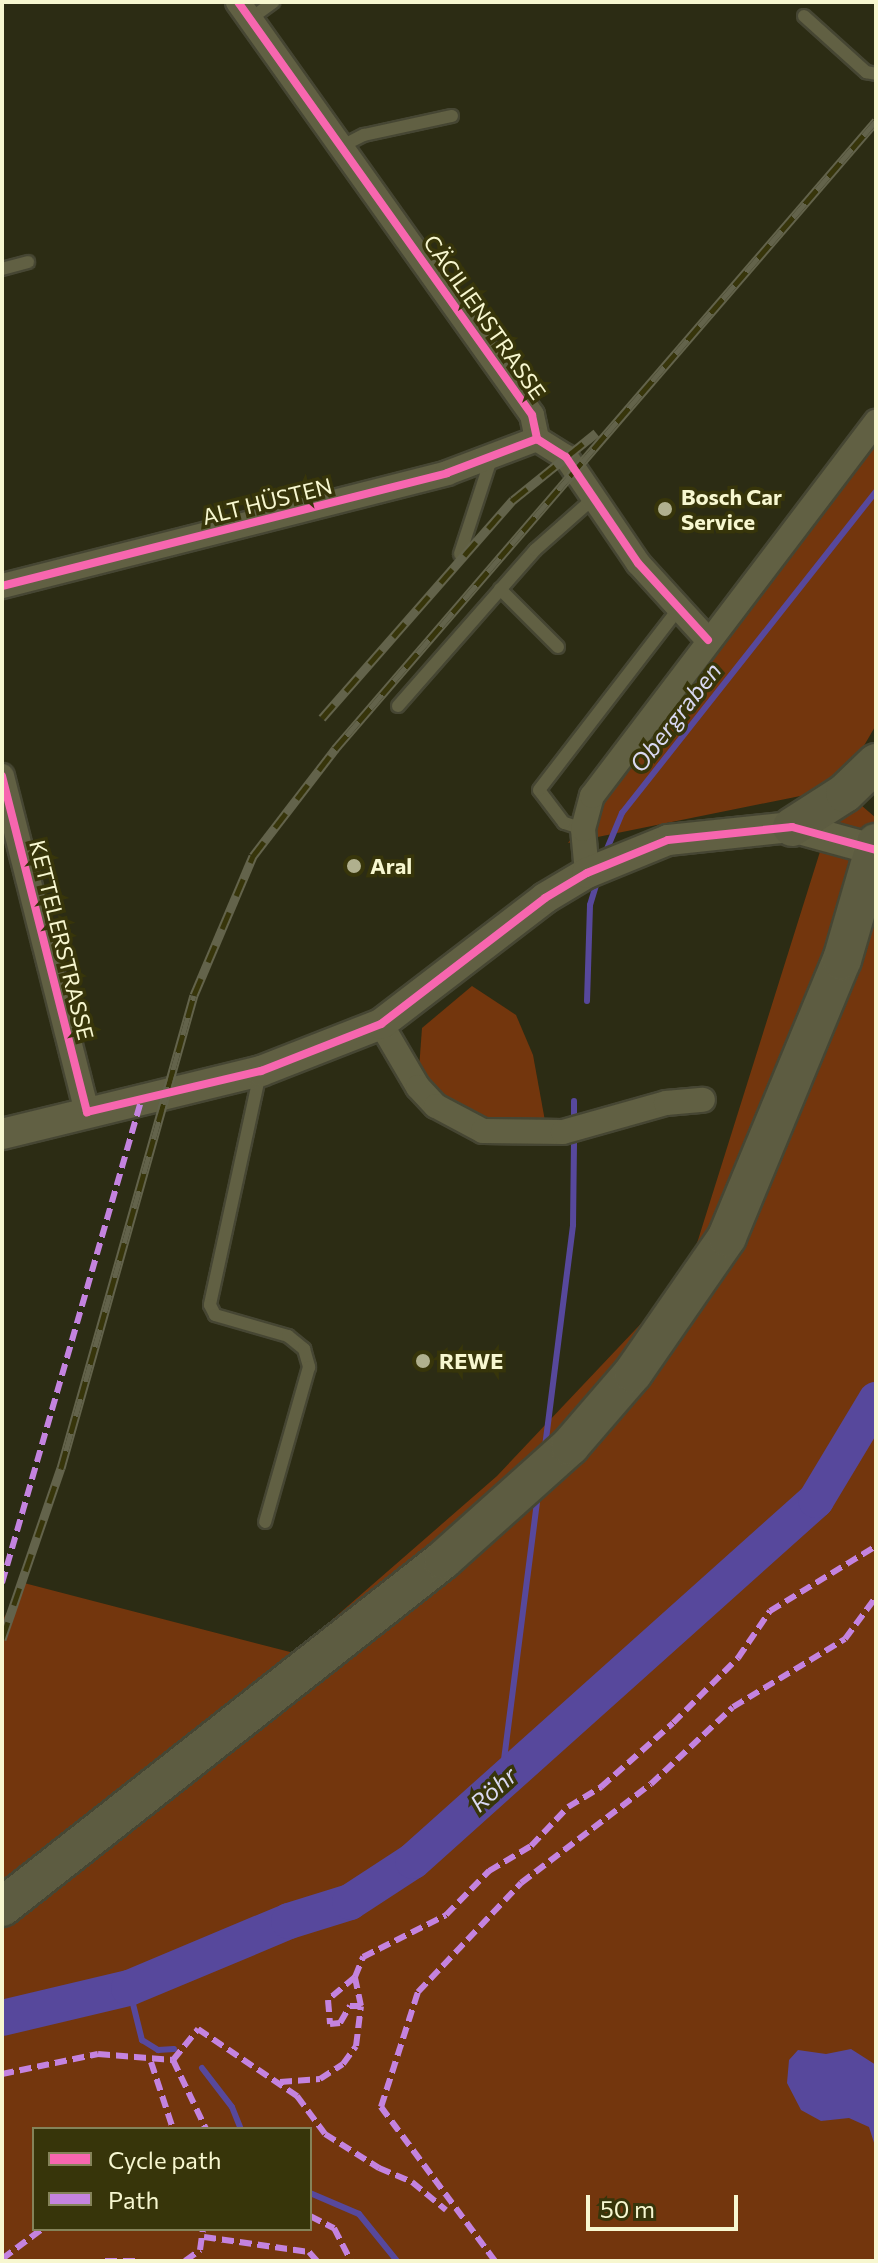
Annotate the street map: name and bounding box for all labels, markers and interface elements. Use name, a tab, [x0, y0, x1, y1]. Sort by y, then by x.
street label: CÄCILIENSTRASSE	[418, 230, 552, 404]
street label: ALT HÜSTEN	[199, 472, 335, 530]
place label: Bosch Car Service	[681, 483, 782, 534]
marker: Bosch Car Service	[656, 500, 674, 518]
water label: Obergraben	[623, 656, 727, 778]
street label: KETTELERSTRASSE	[24, 837, 100, 1043]
place label: Aral	[370, 853, 412, 879]
marker: Aral	[345, 857, 363, 875]
place label: REWE	[439, 1348, 503, 1374]
marker: REWE	[414, 1352, 432, 1370]
water label: Röhr	[464, 1761, 522, 1817]
legend	[32, 2127, 312, 2231]
text: Cycle path	[108, 2145, 222, 2174]
scale bar	[590, 2179, 742, 2229]
text: Path	[108, 2185, 159, 2214]
text: 50 m	[600, 2194, 655, 2223]

